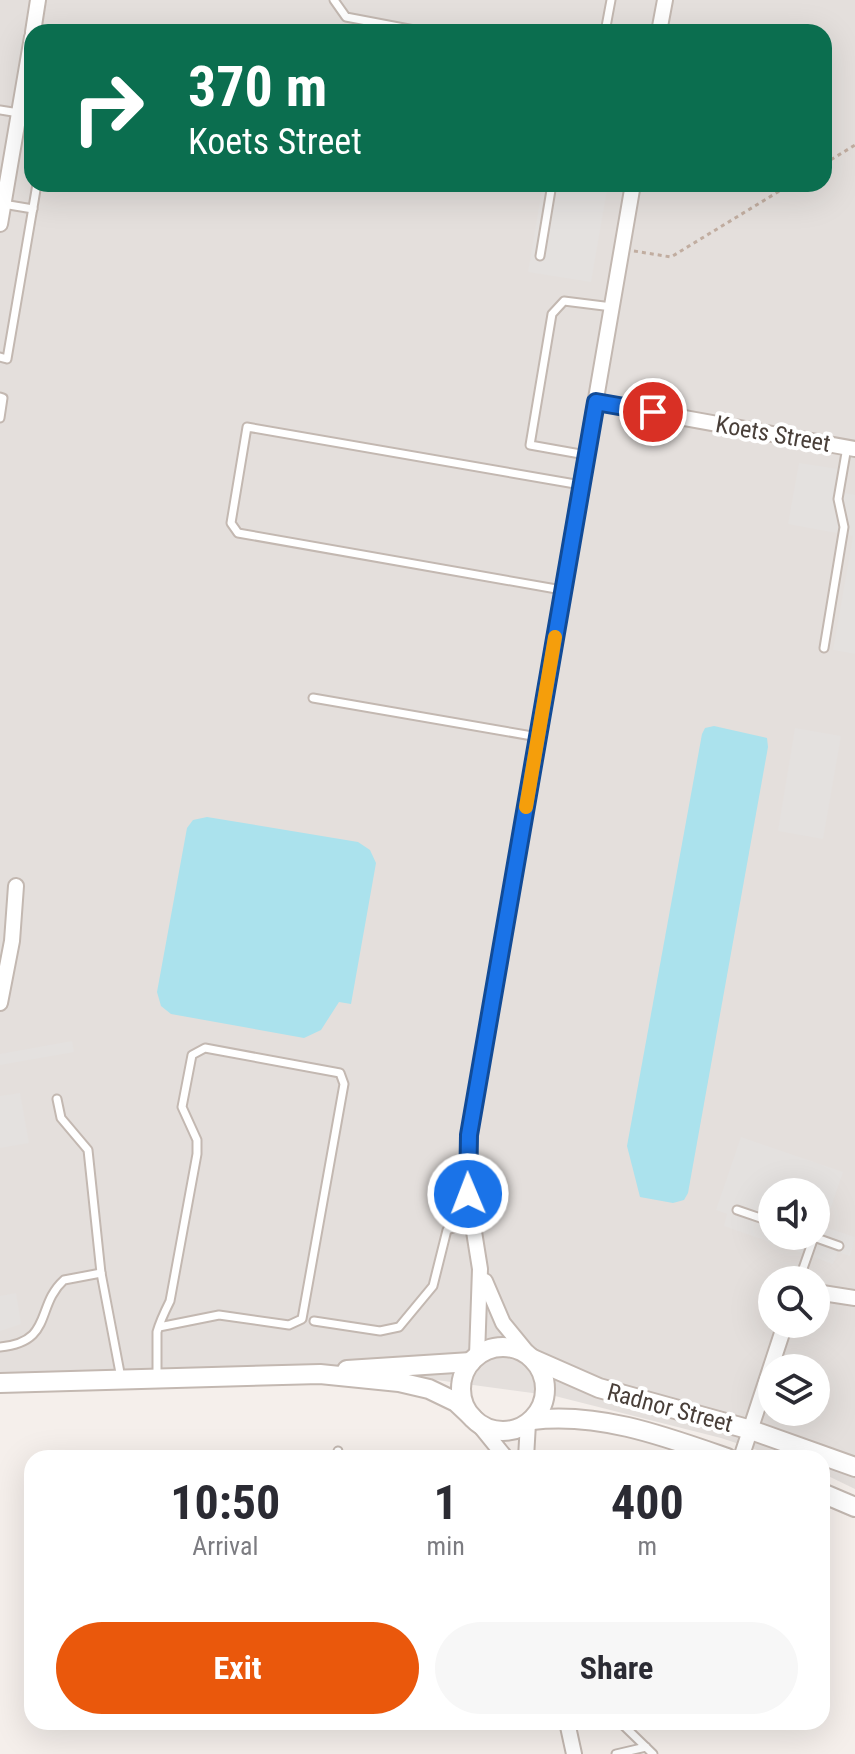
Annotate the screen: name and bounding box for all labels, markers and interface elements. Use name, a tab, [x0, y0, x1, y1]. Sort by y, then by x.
text: 370 m	[188, 54, 327, 120]
icon: right	[56, 56, 160, 160]
text: Koets Street	[188, 121, 362, 163]
pin	[619, 378, 687, 446]
icon: arrive	[631, 390, 675, 434]
street label: Koets Street	[714, 410, 832, 458]
position arrow	[426, 1152, 510, 1236]
map controls	[758, 1178, 830, 1426]
button: sound	[758, 1178, 830, 1250]
button: search	[758, 1266, 830, 1338]
button: layers	[758, 1354, 830, 1426]
street label: Radnor Street	[604, 1378, 736, 1438]
text: 10:50	[170, 1474, 280, 1531]
text: 1	[434, 1474, 458, 1531]
text: 400	[611, 1474, 684, 1531]
text: Arrival	[192, 1531, 258, 1561]
text: min	[427, 1531, 465, 1561]
text: m	[638, 1531, 657, 1561]
button: Exit	[56, 1622, 419, 1714]
button: Share	[435, 1622, 798, 1714]

